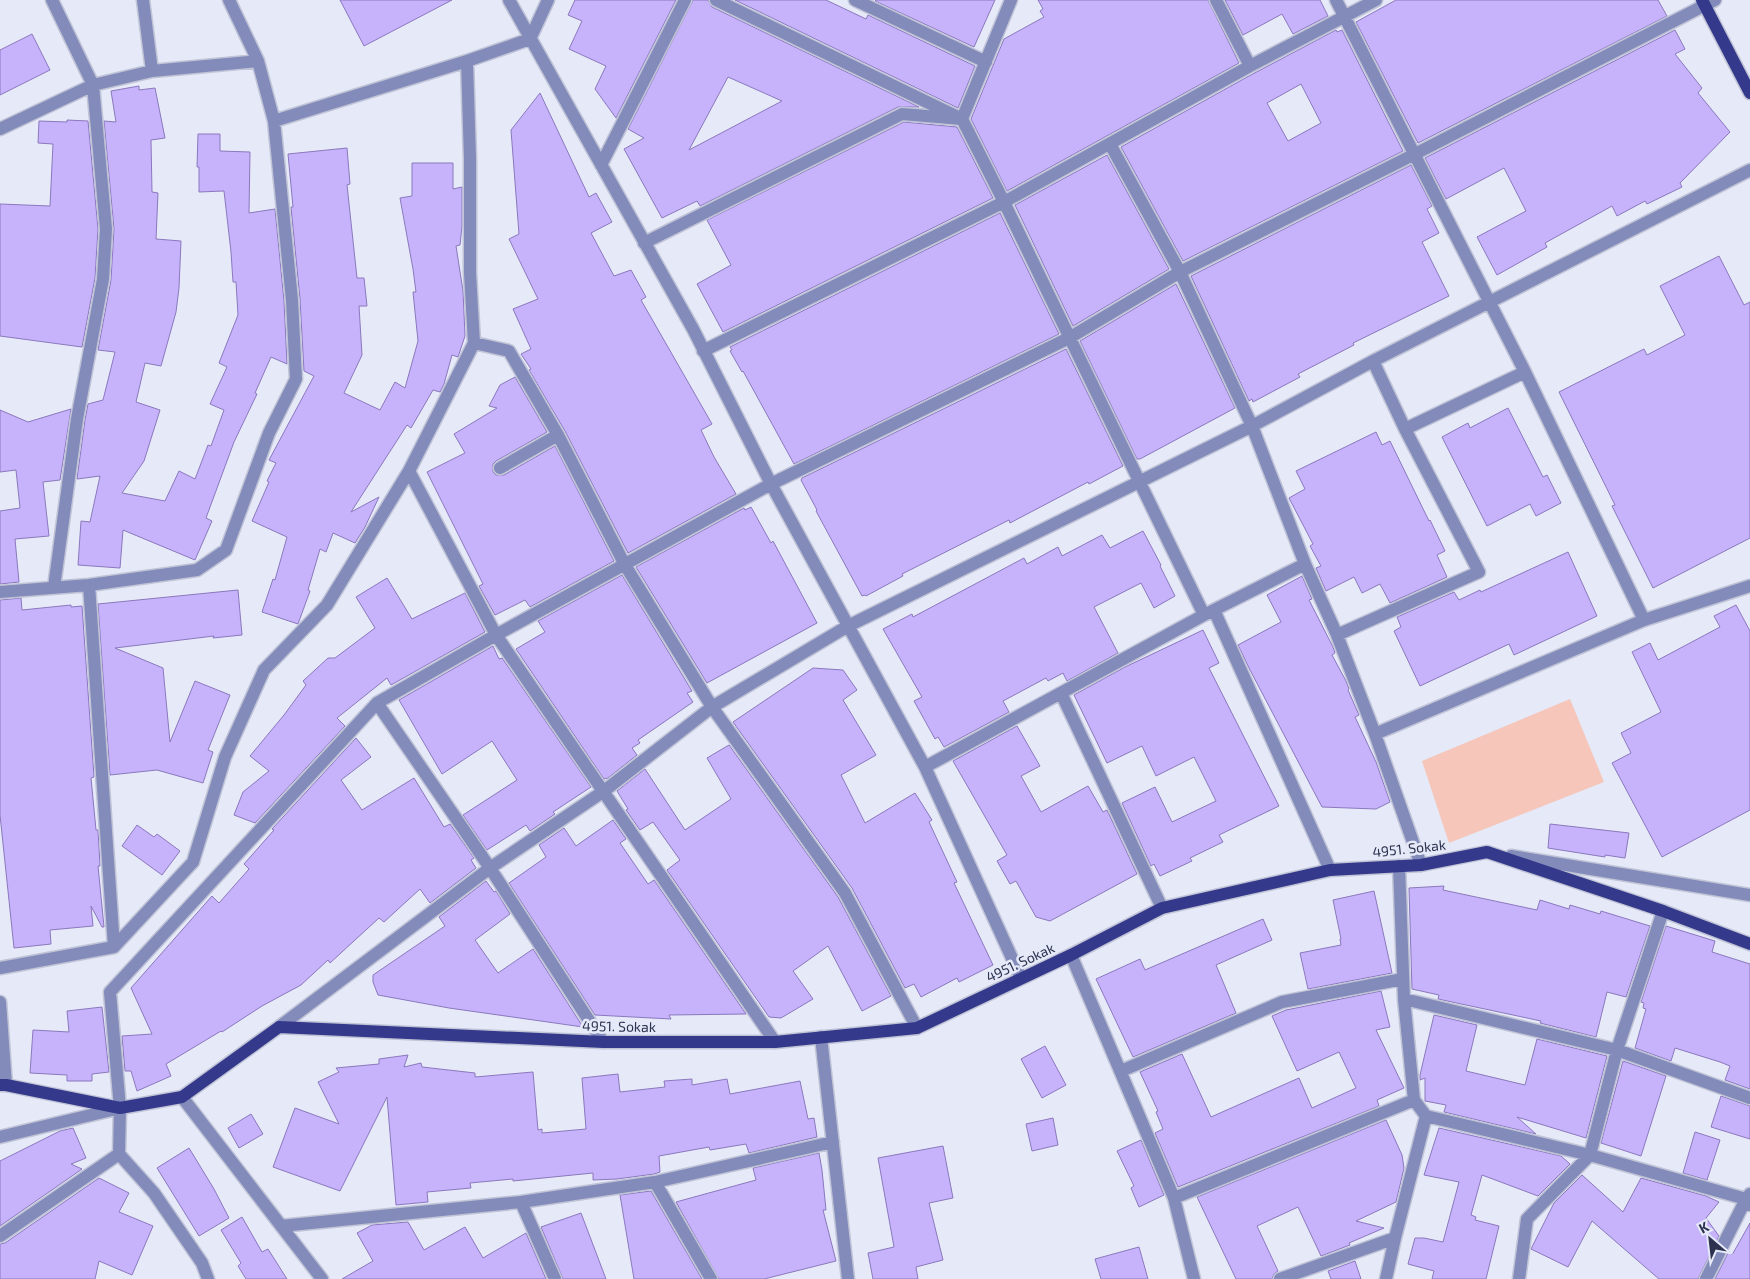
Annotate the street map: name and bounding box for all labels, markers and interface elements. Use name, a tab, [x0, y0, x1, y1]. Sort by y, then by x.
street label: 4951. Sokak	[1371, 836, 1447, 860]
street label: 4951. Sokak	[983, 939, 1057, 985]
street label: 4951. Sokak	[582, 1017, 656, 1035]
north arrow	[1685, 1214, 1735, 1264]
text: K	[1696, 1217, 1712, 1237]

